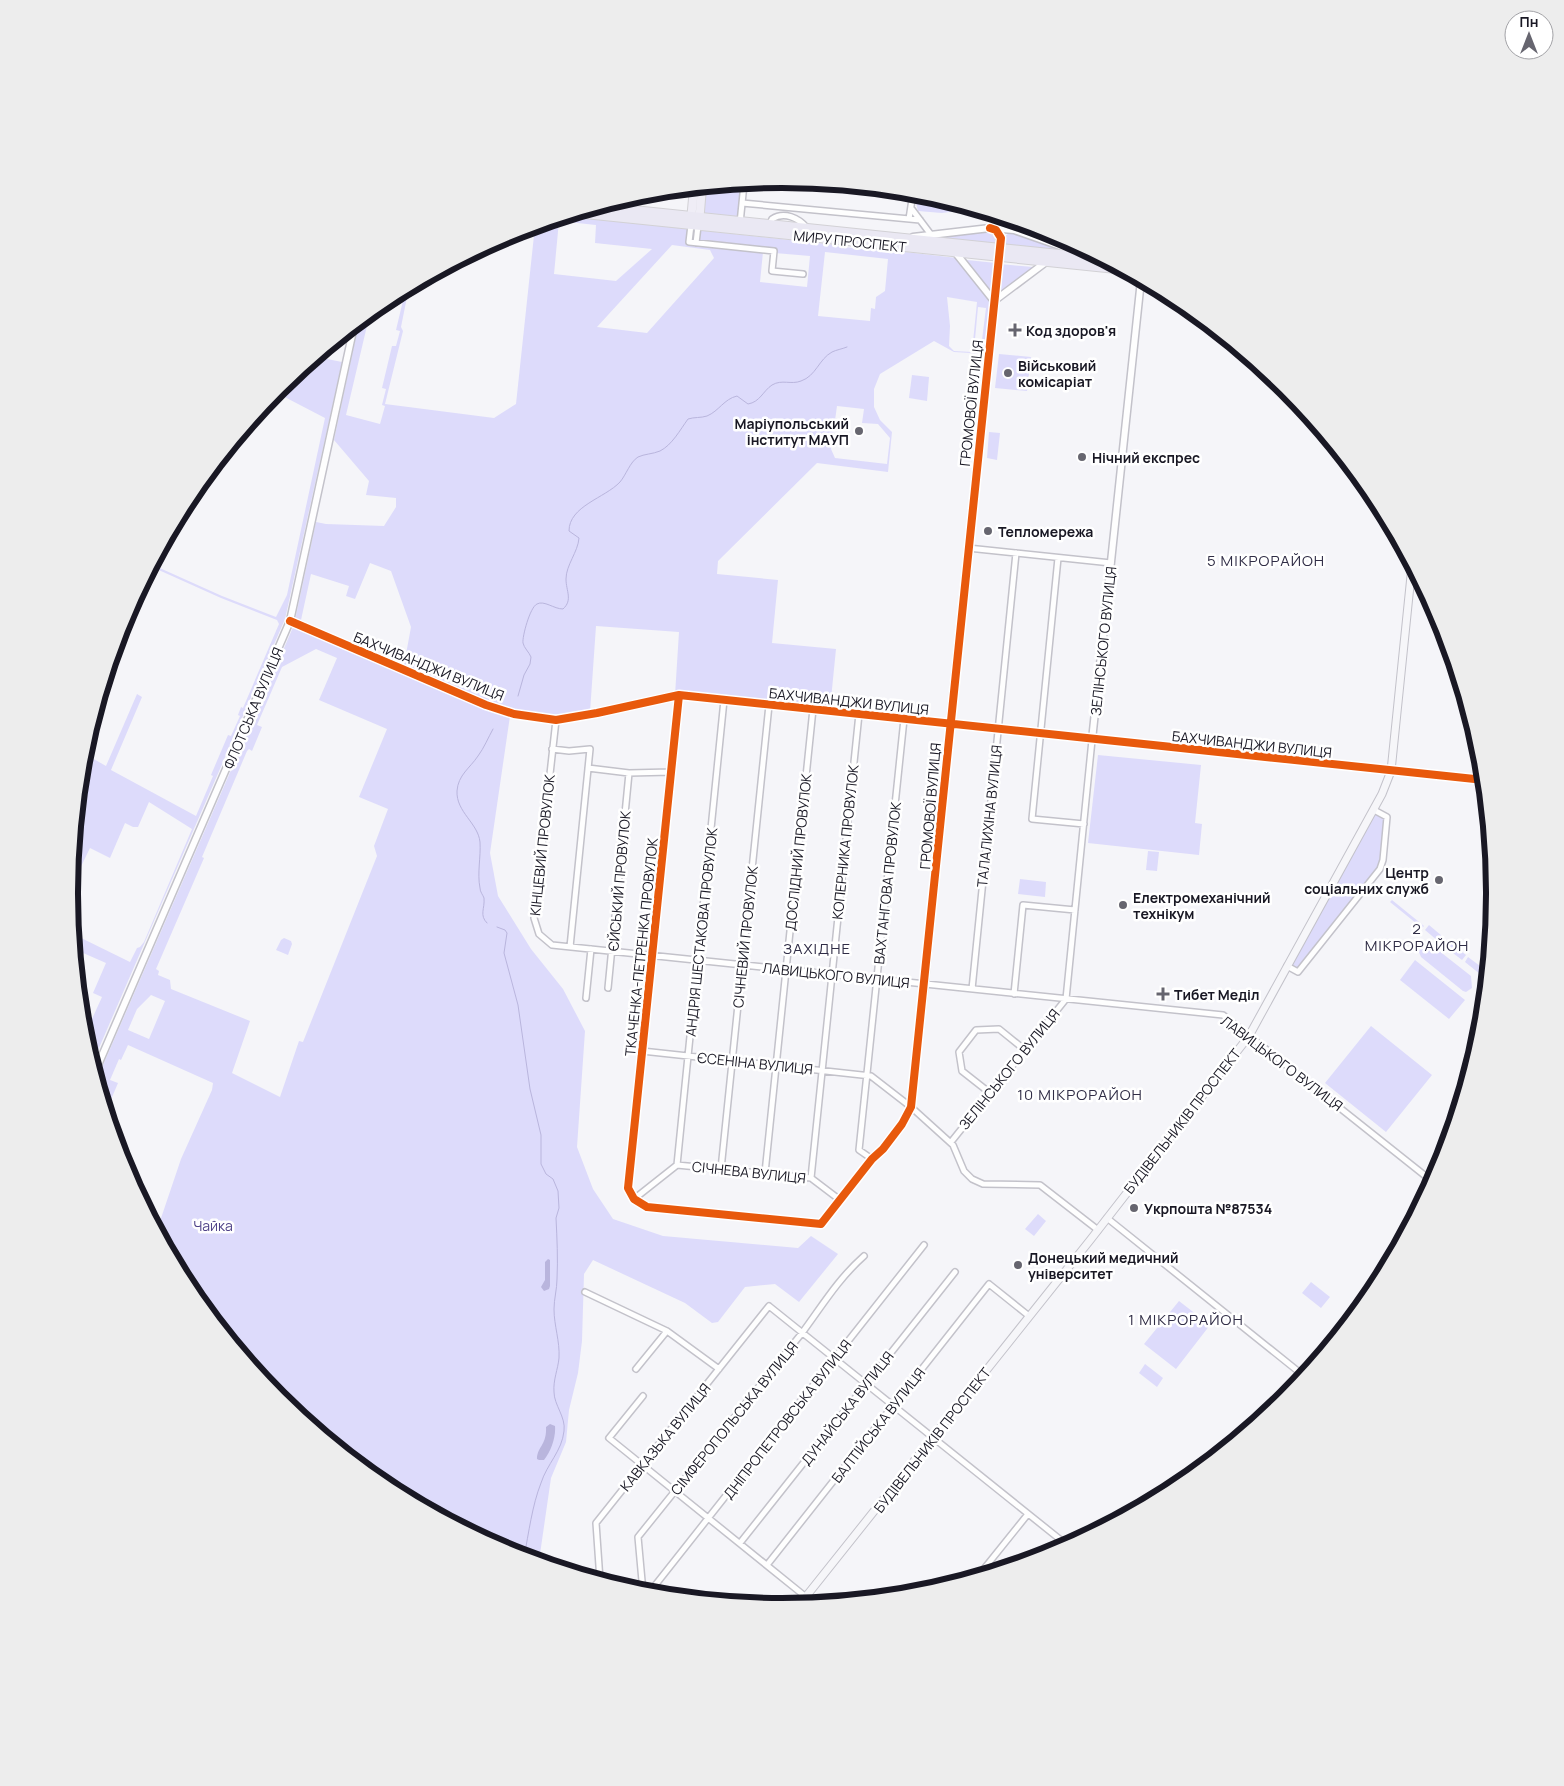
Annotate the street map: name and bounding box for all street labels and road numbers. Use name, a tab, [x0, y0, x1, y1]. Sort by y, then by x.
street label: МИРУ ПРОСПЕКТ	[793, 226, 908, 256]
street label: ГРОМОВОЇ ВУЛИЦЯ	[955, 339, 987, 467]
street label: ЗЕЛІНСЬКОГО ВУЛИЦЯ	[1086, 565, 1120, 717]
street label: БАХЧИВАНДЖИ ВУЛИЦЯ	[351, 627, 507, 705]
street label: ФЛОТСЬКА ВУЛИЦЯ	[219, 644, 287, 772]
street label: БАХЧИВАНДЖИ ВУЛИЦЯ	[768, 683, 930, 719]
street label: БАХЧИВАНДЖИ ВУЛИЦЯ	[1171, 726, 1333, 762]
street label: ГРОМОВОЇ ВУЛИЦЯ	[915, 742, 945, 870]
street label: ТАЛАЛИХІНА ВУЛИЦЯ	[972, 744, 1006, 888]
street label: КОПЕРНИКА ПРОВУЛОК	[827, 763, 863, 920]
street label: ДОСЛІДНИЙ ПРОВУЛОК	[780, 772, 816, 931]
street label: КІНЦЕВИЙ ПРОВУЛОК	[525, 773, 559, 917]
street label: ВАХТАНГОВА ПРОВУЛОК	[869, 800, 905, 965]
street label: ЄЙСЬКИЙ ПРОВУЛОК	[603, 809, 635, 952]
street label: АНДРІЯ ШЕСТАКОВА ПРОВУЛОК	[681, 826, 721, 1037]
street label: ТКАЧЕНКА-ПЕТРЕНКА ПРОВУЛОК	[620, 836, 662, 1057]
street label: СІЧНЕВИЙ ПРОВУЛОК	[728, 864, 762, 1009]
street label: ЛАВИЦЬКОГО ВУЛИЦЯ	[761, 958, 911, 992]
street label: ЗЕЛІНСЬКОГО ВУЛИЦЯ	[954, 1005, 1064, 1133]
street label: ЛАВИЦЬКОГО ВУЛИЦЯ	[1217, 1011, 1347, 1115]
street label: БУДІВЕЛЬНИКІВ ПРОСПЕКТ	[1119, 1044, 1245, 1198]
street label: ЄСЕНІНА ВУЛИЦЯ	[696, 1047, 814, 1079]
street label: СІЧНЕВА ВУЛИЦЯ	[691, 1157, 807, 1187]
street label: ДНІПРОПЕТРОВСЬКА ВУЛИЦЯ	[719, 1335, 855, 1503]
street label: СІМФЕРОПОЛЬСЬКА ВУЛИЦЯ	[666, 1337, 802, 1499]
street label: ДУНАЙСЬКА ВУЛИЦЯ	[796, 1347, 898, 1469]
street label: БАЛТІЙСЬКА ВУЛИЦЯ	[827, 1363, 929, 1487]
street label: БУДІВЕЛЬНИКІВ ПРОСПЕКТ	[869, 1363, 995, 1517]
street label: КАВКАЗЬКА ВУЛИЦЯ	[616, 1379, 714, 1495]

